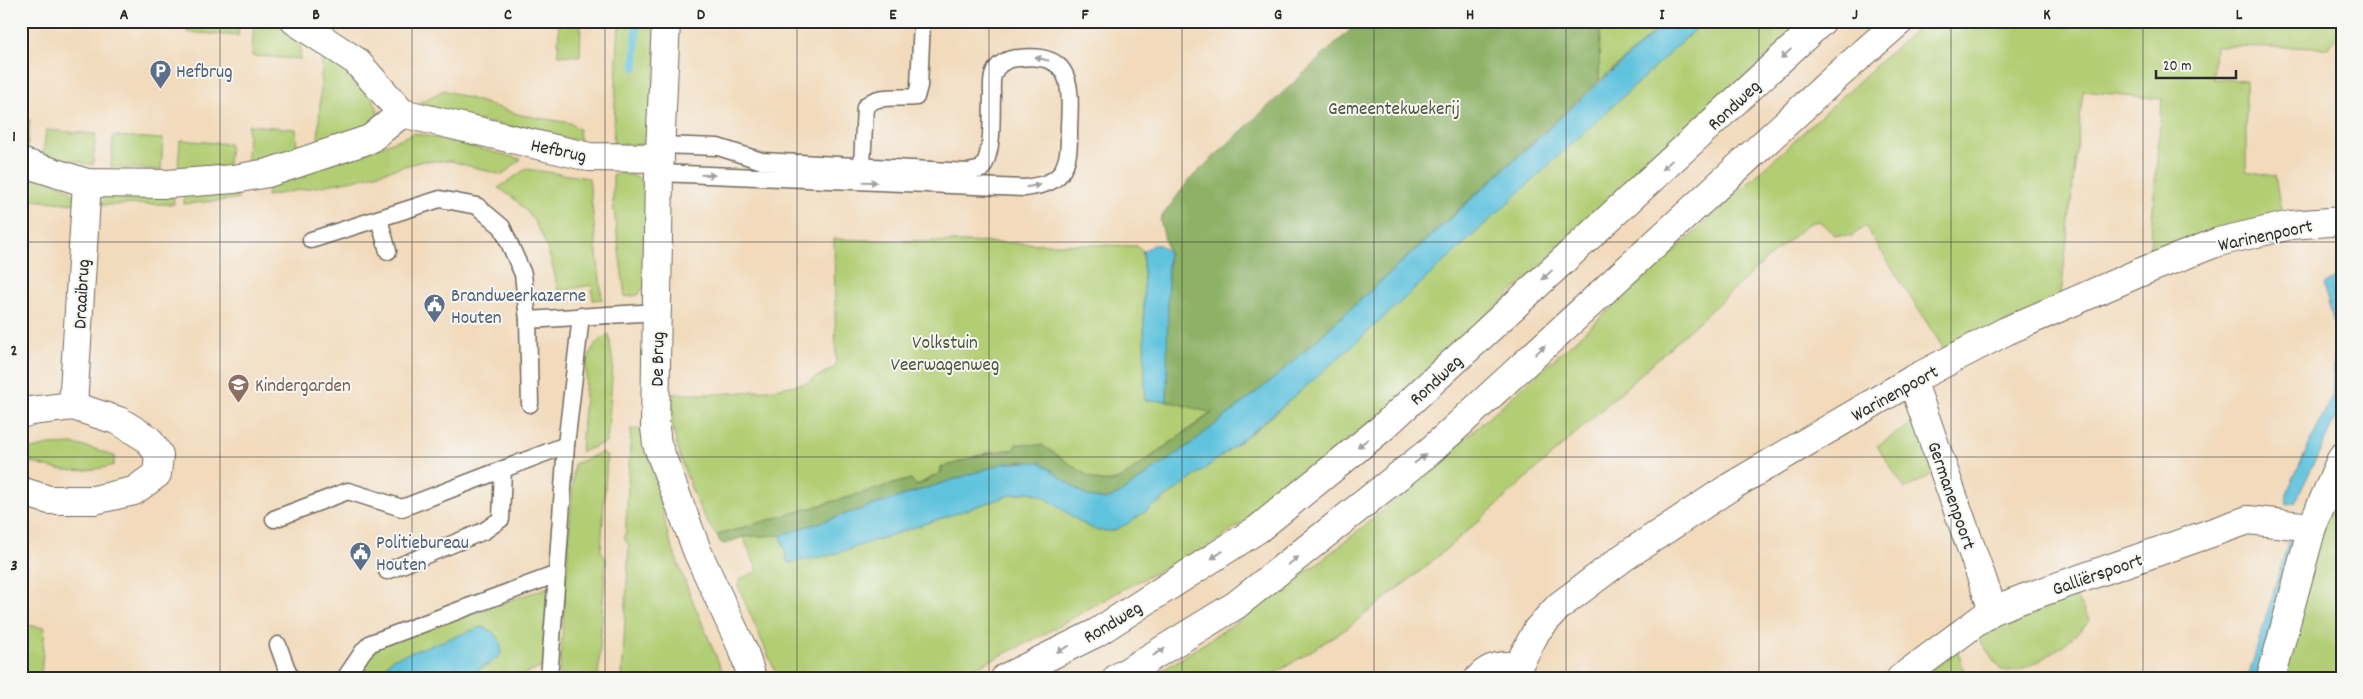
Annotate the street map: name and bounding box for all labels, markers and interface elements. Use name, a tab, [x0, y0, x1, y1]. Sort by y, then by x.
text: A	[120, 4, 129, 27]
text: B	[312, 4, 320, 27]
text: C	[504, 4, 512, 27]
text: D	[697, 4, 706, 27]
text: E	[889, 4, 897, 27]
text: F	[1081, 4, 1089, 27]
text: G	[1274, 4, 1282, 27]
text: H	[1466, 4, 1474, 27]
text: I	[1660, 4, 1666, 27]
text: J	[1852, 4, 1858, 27]
text: K	[2043, 4, 2051, 27]
text: L	[2236, 4, 2243, 27]
one-way arrow	[1780, 48, 1792, 60]
scale bar	[2156, 48, 2236, 80]
one-way arrow	[1035, 55, 1050, 63]
text: 20 m	[2163, 56, 2191, 78]
parking icon: Hefbrug	[148, 58, 172, 89]
place label: Hefbrug	[176, 60, 233, 87]
street label: Rondweg	[1703, 75, 1768, 138]
park label: Gemeentekwekerij	[1328, 97, 1460, 124]
text: 1	[12, 126, 16, 149]
street label: Hefbrug	[528, 133, 589, 172]
one-way arrow	[1661, 159, 1673, 171]
one-way arrow	[700, 171, 716, 179]
one-way arrow	[863, 178, 879, 186]
one-way arrow	[1025, 182, 1041, 190]
street label: Warinenpoort	[2216, 214, 2315, 261]
street label: Draaibrug	[68, 259, 99, 330]
one-way arrow	[1542, 269, 1554, 281]
place label: Brandweerkazerne Houten	[451, 284, 586, 333]
public building icon: Brandweerkazerne Houten	[423, 293, 447, 324]
street label: De Brug	[646, 331, 673, 387]
park label: Volkstuin Veerwagenweg	[891, 331, 999, 380]
text: 2	[11, 340, 18, 363]
one-way arrow	[1533, 344, 1545, 356]
street label: Rondweg	[1405, 350, 1470, 413]
street label: Warinenpoort	[1847, 360, 1944, 430]
school or university icon: Kindergarden	[227, 372, 251, 403]
place label: Kindergarden	[255, 374, 351, 401]
one-way arrow	[1357, 438, 1370, 449]
street label: Germanenpoort	[1919, 438, 1981, 554]
one-way arrow	[1413, 454, 1426, 465]
place label: Politiebureau Houten	[376, 531, 469, 580]
public building icon: Politiebureau Houten	[348, 540, 372, 571]
street label: Galliërspoort	[2049, 548, 2147, 604]
one-way arrow	[1210, 550, 1223, 560]
text: 3	[10, 555, 18, 578]
one-way arrow	[1286, 555, 1299, 566]
street label: Rondweg	[1079, 596, 1148, 652]
one-way arrow	[1056, 645, 1070, 653]
one-way arrow	[1152, 648, 1166, 657]

